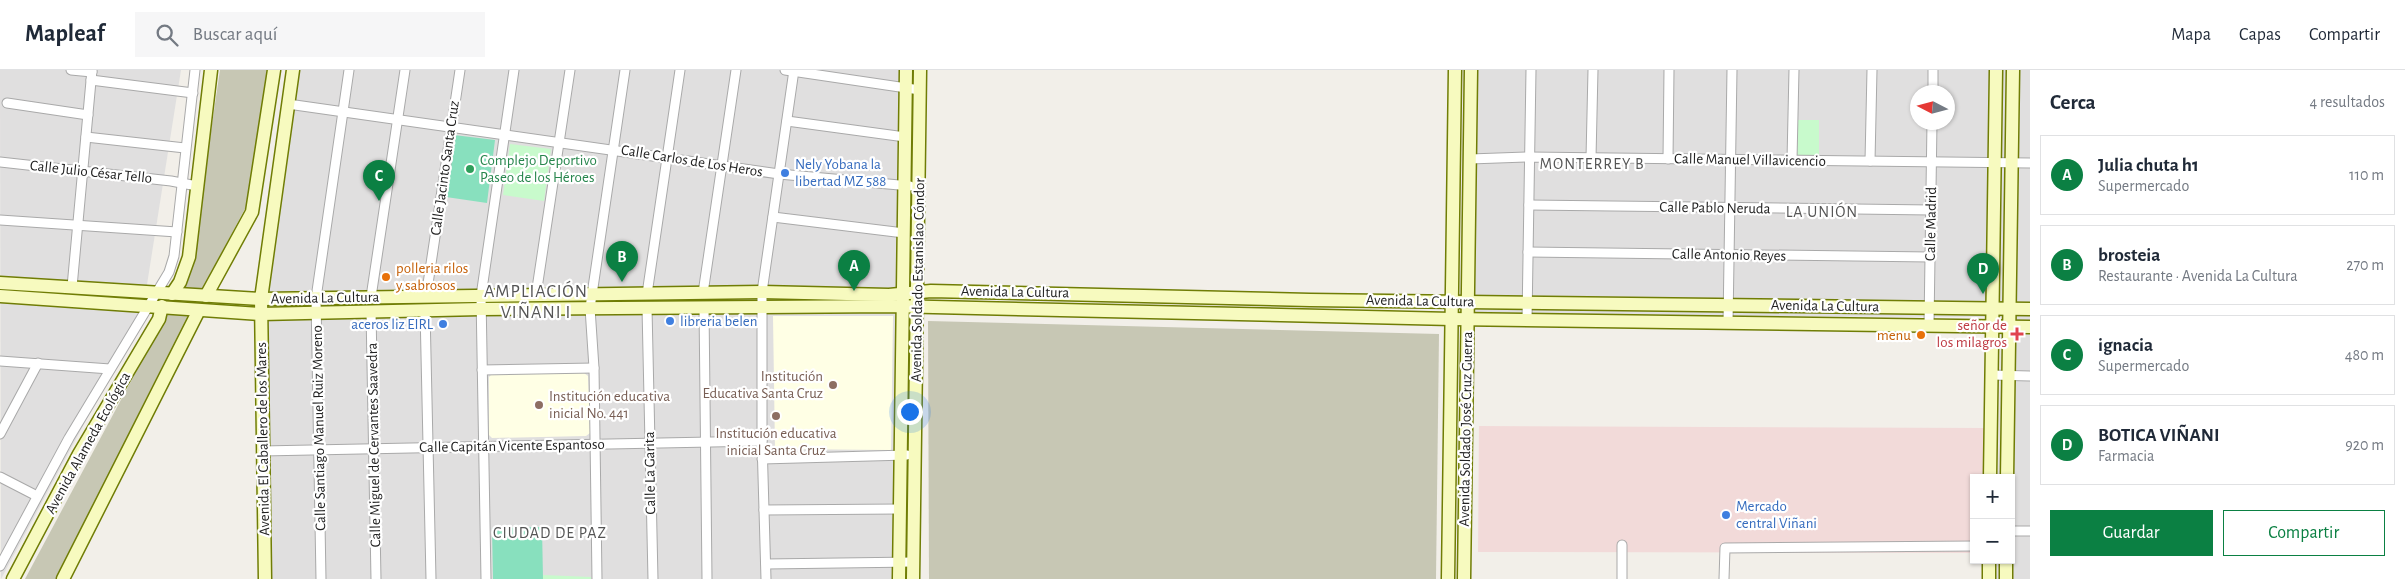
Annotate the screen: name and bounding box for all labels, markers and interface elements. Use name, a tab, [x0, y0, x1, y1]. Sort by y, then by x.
search box	[135, 12, 485, 57]
icon: search	[153, 21, 181, 49]
text: Mapleaf	[25, 22, 105, 46]
text: Buscar aquí	[193, 25, 277, 44]
text: Mapa	[2171, 26, 2211, 44]
text: Capas	[2239, 26, 2281, 44]
text: Compartir	[2309, 26, 2380, 44]
north arrow	[1910, 85, 1955, 130]
text: Cerca	[2050, 92, 2096, 113]
text: 4 resultados	[2310, 94, 2385, 110]
street label: Calle Jacinto Santa Cruz	[428, 100, 462, 236]
street label: Calle Carlos de Los Heros	[620, 142, 764, 180]
street label: Calle Manuel Villavicencio	[1674, 151, 1826, 169]
place label: Complejo Deportivo Paseo de los Héroes	[480, 153, 597, 185]
district label: MONTERREY B	[1539, 156, 1645, 172]
text: Julia chuta h1	[2098, 156, 2199, 175]
place label: Nely Yobana la libertad MZ 588	[795, 157, 886, 189]
street label: Calle Julio César Tello	[29, 158, 153, 186]
pin: C	[363, 160, 395, 201]
marker: Complejo Deportivo Paseo de los Héroes	[464, 163, 476, 175]
marker: Nely Yobana la libertad MZ 588	[779, 167, 791, 179]
text: A	[2062, 167, 2072, 183]
text: 110 m	[2349, 167, 2384, 183]
street label: Avenida Soldado Estanislao Cóndor	[909, 178, 927, 382]
text: Supermercado	[2098, 178, 2189, 194]
street label: Calle Madrid	[1923, 187, 1939, 261]
street label: Calle Pablo Neruda	[1659, 200, 1771, 216]
district label: LA UNIÓN	[1786, 202, 1858, 220]
pin: B	[606, 241, 638, 282]
text: brosteia	[2098, 246, 2160, 265]
street label: Calle Antonio Reyes	[1672, 247, 1786, 263]
pin: A	[838, 250, 870, 291]
pin: D	[1967, 253, 1999, 294]
text: B	[2062, 257, 2072, 273]
text: 270 m	[2346, 257, 2384, 273]
place label: polleria rilos y sabrosos	[395, 261, 468, 293]
text: Restaurante · Avenida La Cultura	[2098, 268, 2298, 284]
marker: polleria rilos y sabrosos	[380, 271, 392, 283]
district label: AMPLIACIÓN VIÑANI I	[484, 280, 588, 322]
street label: Avenida La Cultura	[961, 284, 1069, 300]
street label: Avenida La Cultura	[271, 290, 379, 306]
street label: Avenida La Cultura	[1366, 293, 1474, 309]
street label: Avenida La Cultura	[1771, 298, 1879, 314]
place label: libreria belen	[680, 314, 758, 329]
marker: libreria belen	[664, 315, 676, 327]
place label: aceros liz EIRL	[351, 317, 434, 332]
marker: aceros liz EIRL	[437, 318, 449, 330]
place label: señor de los milagros	[1937, 318, 2007, 350]
street label: Calle Santiago Manuel Ruiz Moreno	[310, 325, 328, 531]
place label: menu	[1877, 328, 1911, 343]
marker: señor de los milagros	[2011, 328, 2023, 340]
marker: menu	[1915, 329, 1927, 341]
street label: Avenida Soldado José Cruz Guerra	[1457, 331, 1475, 527]
text: ignacia	[2098, 336, 2153, 355]
street label: Avenida El Caballero de los Mares	[254, 342, 272, 536]
street label: Calle Miguel de Cervantes Saavedra	[365, 342, 383, 547]
text: C	[2063, 347, 2071, 363]
text: 480 m	[2345, 347, 2384, 363]
text: Supermercado	[2098, 358, 2189, 374]
street label: Avenida Alameda Ecológica	[43, 369, 133, 517]
place label: Institución Educativa Santa Cruz	[703, 369, 823, 401]
marker: Institución Educativa Santa Cruz	[827, 379, 839, 391]
place label: Institución educativa inicial No. 441	[549, 389, 670, 421]
marker: Institución educativa inicial No. 441	[533, 399, 545, 411]
your location	[897, 399, 923, 425]
marker: Institución educativa inicial Santa Cruz	[770, 410, 782, 422]
place label: Institución educativa inicial Santa Cruz	[715, 426, 837, 458]
text: BOTICA VIÑANI	[2098, 426, 2220, 445]
street label: Calle La Garita	[642, 431, 658, 515]
street label: Calle Capitán Vicente Espantoso	[419, 437, 605, 455]
text: D	[2062, 437, 2072, 453]
text: 920 m	[2345, 437, 2384, 453]
text: Farmacia	[2098, 448, 2154, 464]
map controls	[1970, 474, 2015, 564]
button: +	[1970, 474, 2015, 519]
place label: Mercado central Viñani	[1736, 499, 1817, 531]
marker: Mercado central Viñani	[1720, 509, 1732, 521]
button: Guardar	[2050, 510, 2213, 556]
button: Compartir	[2223, 510, 2385, 556]
button: −	[1970, 519, 2015, 564]
district label: CIUDAD DE PAZ	[493, 525, 607, 541]

